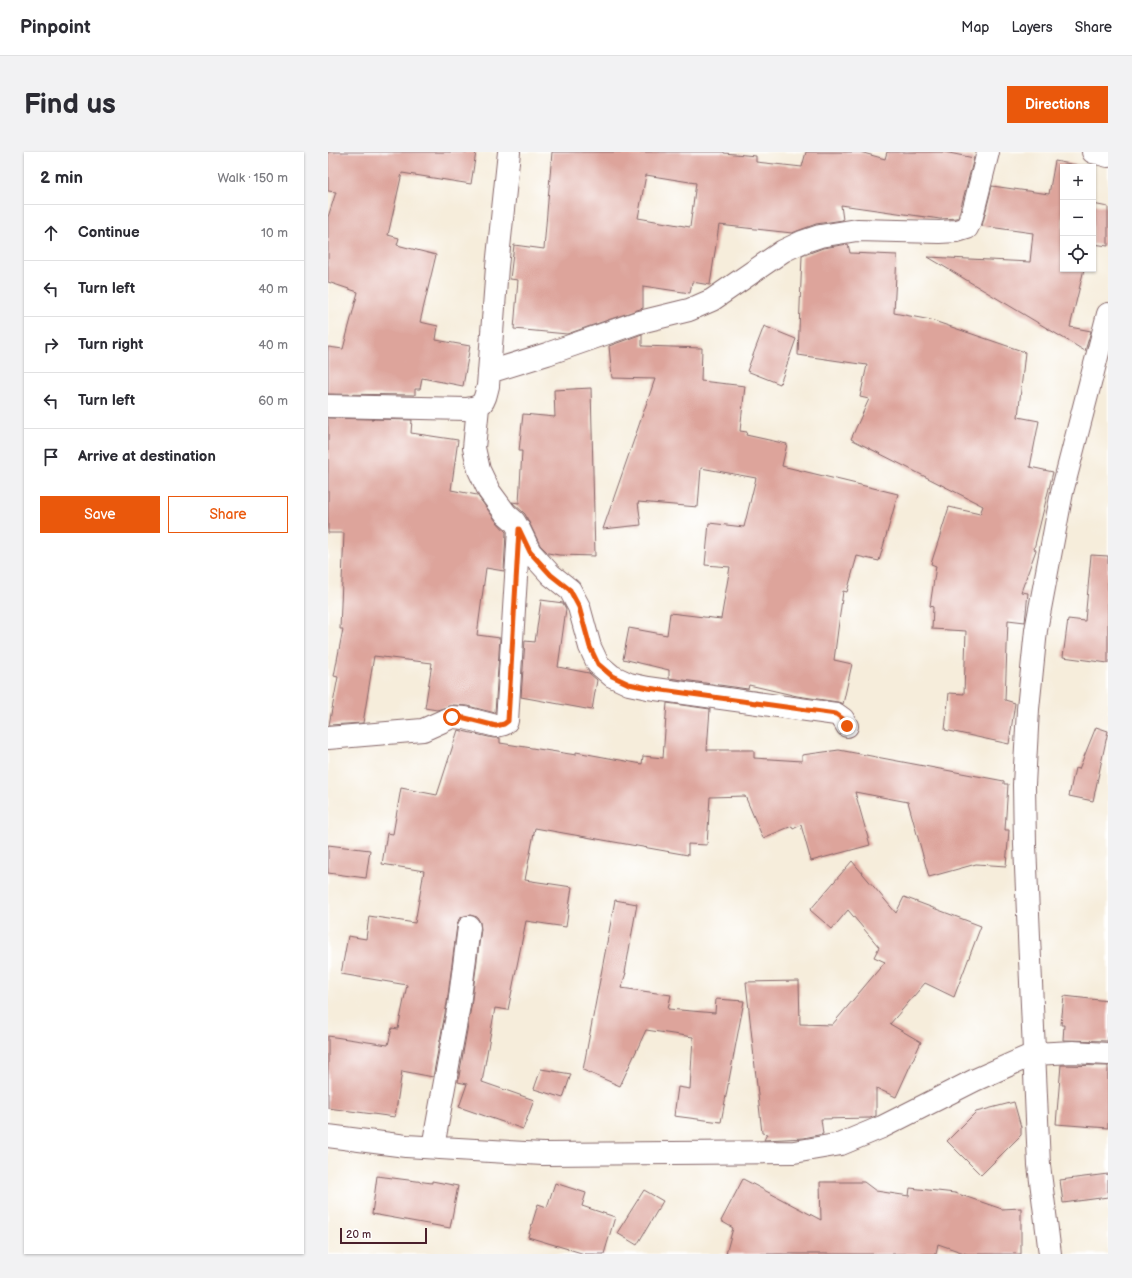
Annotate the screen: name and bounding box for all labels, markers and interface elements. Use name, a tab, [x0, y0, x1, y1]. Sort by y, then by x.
text: Pinpoint	[20, 16, 91, 39]
text: Map	[961, 19, 989, 36]
text: Layers	[1011, 19, 1053, 36]
text: Share	[1075, 19, 1112, 36]
button: Directions	[1007, 86, 1108, 123]
text: Find us	[24, 88, 116, 121]
map controls	[1060, 164, 1096, 272]
button: +	[1060, 164, 1096, 200]
text: 2 min	[40, 168, 83, 188]
text: Walk · 150 m	[217, 170, 288, 186]
button: −	[1060, 200, 1096, 236]
icon: ahead	[40, 222, 62, 244]
text: Continue	[78, 223, 140, 242]
text: 10 m	[261, 225, 288, 241]
button: locate	[1060, 236, 1096, 272]
icon: left	[40, 278, 62, 300]
text: Turn left	[78, 279, 135, 298]
text: 40 m	[258, 281, 288, 297]
icon: right	[40, 334, 62, 356]
text: Turn right	[78, 335, 143, 354]
text: 40 m	[258, 337, 288, 353]
icon: left	[40, 390, 62, 412]
text: Turn left	[78, 391, 135, 410]
text: 60 m	[258, 393, 288, 409]
icon: arrive	[40, 446, 62, 468]
text: Arrive at destination	[78, 447, 216, 466]
button: Save	[40, 496, 160, 533]
button: Share	[168, 496, 288, 533]
route start	[443, 708, 461, 726]
route end	[838, 717, 856, 735]
scale bar	[340, 1226, 427, 1245]
text: 20 m	[346, 1228, 371, 1241]

